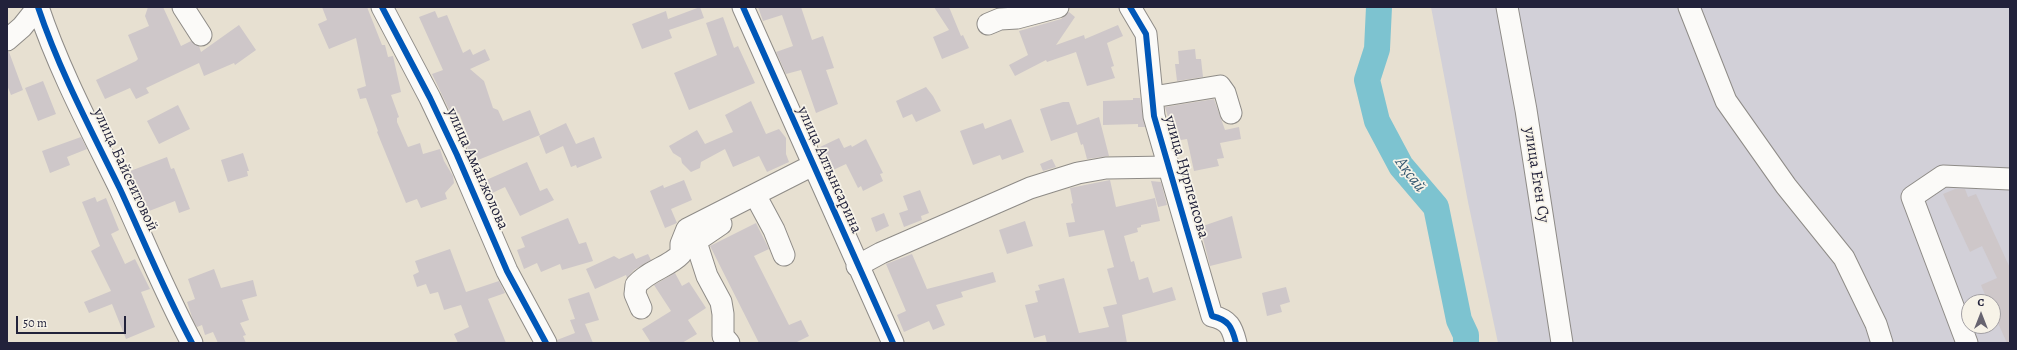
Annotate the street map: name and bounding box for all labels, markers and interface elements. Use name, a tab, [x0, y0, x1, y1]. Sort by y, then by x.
street label: улица Алтынсарина	[792, 104, 866, 236]
street label: улица Байсеитовой	[88, 105, 162, 235]
street label: улица Аманжолова	[442, 105, 512, 233]
street label: улица Нурпеисова	[1159, 113, 1213, 241]
street label: улица Еген Су	[1519, 126, 1553, 224]
water label: Ақсай	[1390, 153, 1430, 197]
north arrow	[1961, 294, 2001, 334]
text: С	[1978, 295, 1984, 310]
scale bar	[18, 308, 128, 334]
text: 50 m	[23, 315, 47, 331]

